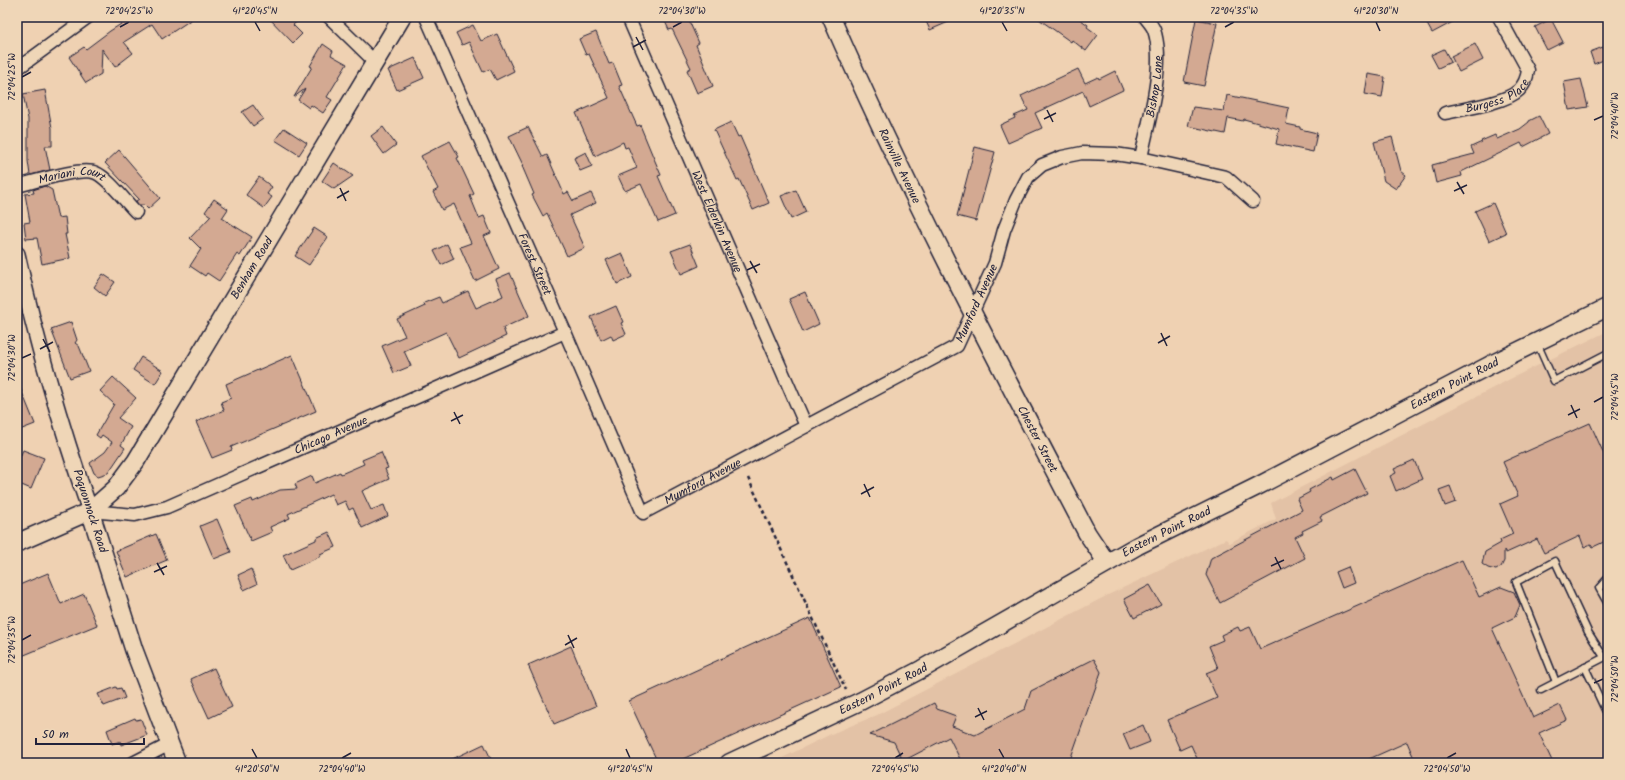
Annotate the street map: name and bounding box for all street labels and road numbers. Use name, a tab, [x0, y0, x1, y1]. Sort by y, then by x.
street label: Bishop Lane	[1141, 55, 1168, 119]
street label: Burgess Place	[1464, 75, 1535, 118]
street label: Rainville Avenue	[873, 125, 926, 207]
street label: Mariani Court	[36, 162, 111, 189]
street label: West Elderkin Avenue	[686, 167, 748, 276]
street label: Forest Street	[513, 230, 557, 298]
street label: Benham Road	[225, 232, 278, 303]
street label: Mumford Avenue	[950, 260, 1003, 346]
street label: Eastern Point Road	[1407, 352, 1503, 415]
street label: Chester Street	[1012, 402, 1063, 476]
street label: Chicago Avenue	[291, 410, 371, 460]
street label: Mumford Avenue	[661, 453, 745, 510]
street label: Poquonnock Road	[68, 467, 113, 556]
street label: Eastern Point Road	[1118, 501, 1215, 562]
street label: Eastern Point Road	[835, 658, 932, 720]

